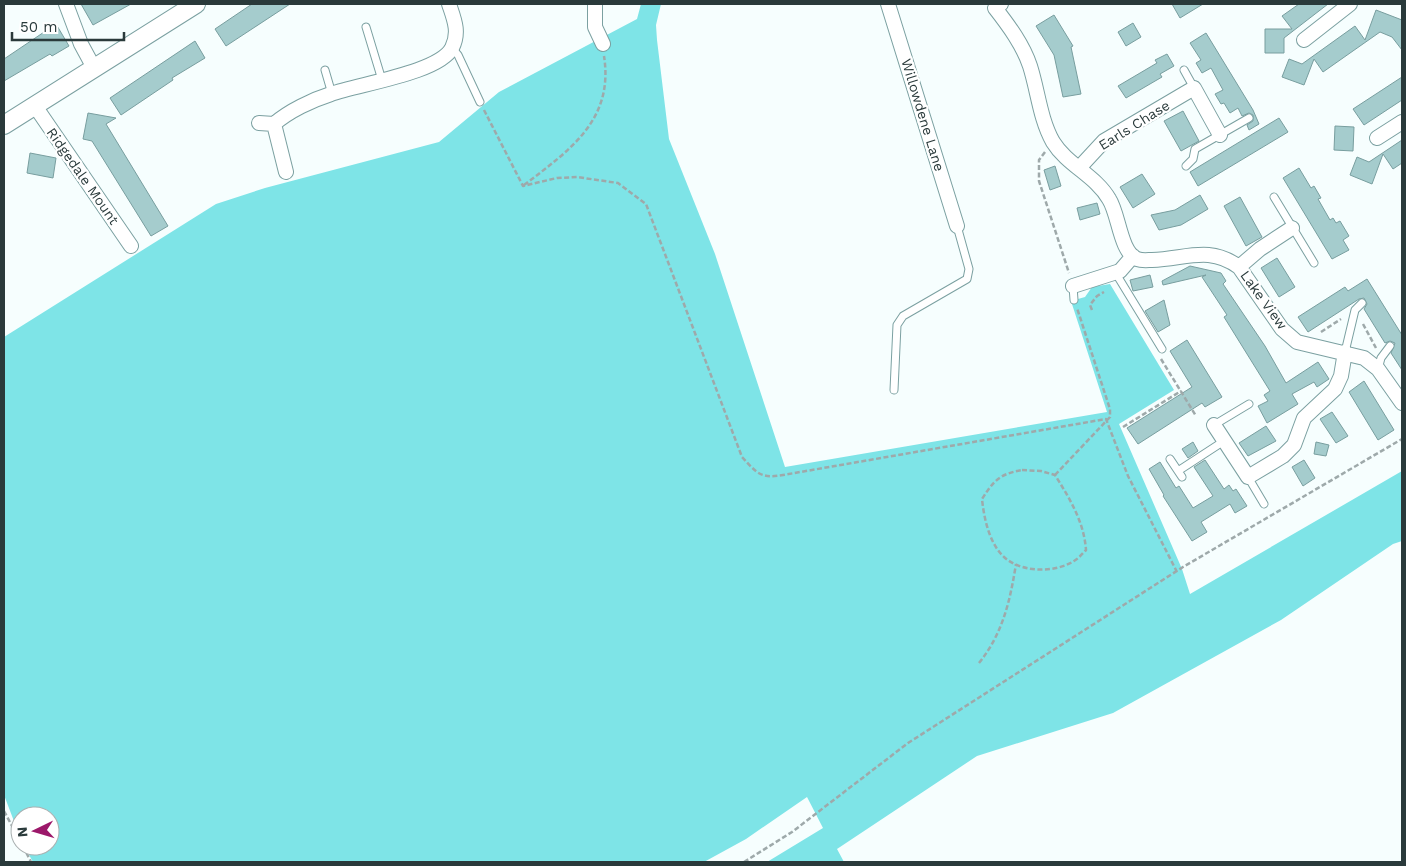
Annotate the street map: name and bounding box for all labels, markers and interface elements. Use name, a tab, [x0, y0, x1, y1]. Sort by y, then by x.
scale bar	[12, 10, 125, 42]
text: 50 m	[20, 18, 57, 36]
street label: Willowdene Lane	[898, 57, 948, 173]
street label: Earls Chase	[1096, 97, 1172, 153]
street label: Ridgedale Mount	[44, 125, 122, 228]
street label: Lake View	[1237, 267, 1291, 333]
north arrow	[10, 806, 60, 856]
text: N	[14, 826, 30, 838]

